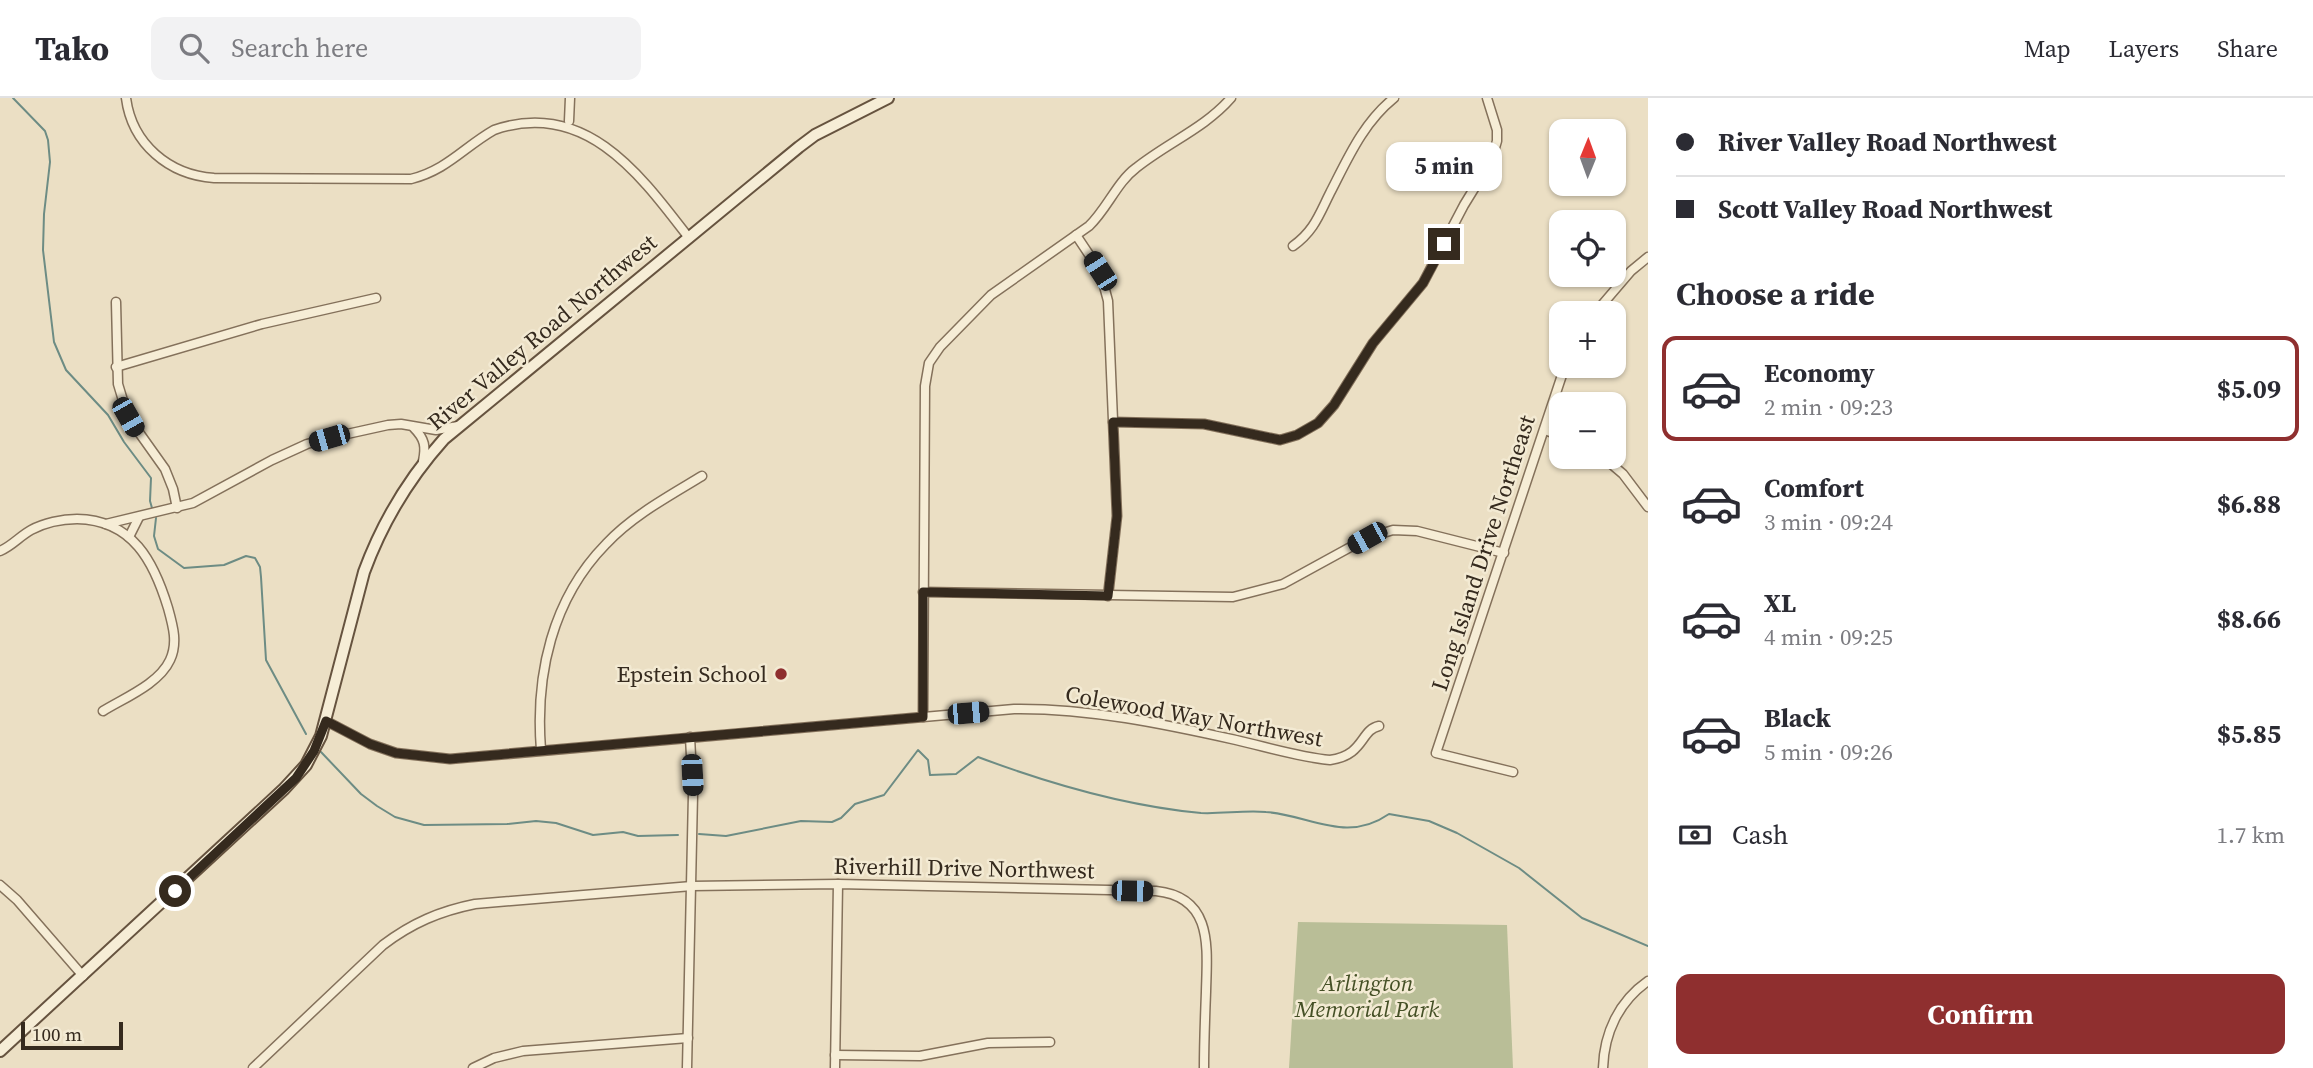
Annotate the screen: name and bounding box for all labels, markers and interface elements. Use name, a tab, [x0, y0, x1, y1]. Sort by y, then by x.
search box	[151, 17, 641, 80]
text: Tako	[35, 26, 109, 71]
icon: search	[175, 29, 213, 67]
text: Search here	[231, 30, 368, 66]
text: Map	[2024, 32, 2071, 65]
text: Layers	[2109, 32, 2179, 65]
text: Share	[2217, 32, 2278, 65]
north arrow	[1549, 119, 1626, 196]
map controls	[1549, 119, 1626, 469]
text: River Valley Road Northwest	[1718, 124, 2056, 160]
callout: 5 min	[1386, 142, 1502, 192]
text: 5 min	[1414, 150, 1474, 182]
text: Scott Valley Road Northwest	[1718, 191, 2052, 227]
button: locate	[1549, 210, 1626, 287]
street label: River Valley Road Northwest	[421, 226, 664, 438]
route end	[1428, 228, 1460, 260]
car	[1080, 248, 1121, 294]
text: Choose a ride	[1676, 272, 1875, 316]
button: +	[1549, 301, 1626, 378]
text: Economy	[1764, 355, 1875, 391]
icon: car	[1680, 357, 1743, 420]
text: $5.09	[2217, 371, 2281, 407]
text: 2 min · 09:23	[1764, 391, 1893, 423]
button: −	[1549, 392, 1626, 469]
car	[109, 394, 148, 440]
street label: Long Island Drive Northeast	[1423, 411, 1543, 695]
car	[306, 422, 353, 454]
text: Comfort	[1764, 470, 1864, 506]
icon: car	[1680, 472, 1743, 535]
text: $6.88	[2217, 486, 2281, 522]
text: 3 min · 09:24	[1764, 506, 1893, 538]
car	[1344, 519, 1391, 557]
text: XL	[1764, 585, 1796, 621]
icon: car	[1680, 587, 1743, 650]
text: $8.66	[2217, 601, 2281, 637]
text: 4 min · 09:25	[1764, 621, 1893, 653]
place label: Epstein School	[616, 658, 767, 690]
marker: Epstein School	[773, 666, 789, 682]
street label: Colewood Way Northwest	[1063, 678, 1326, 754]
text: Black	[1764, 700, 1831, 736]
car	[947, 701, 990, 725]
icon: car	[1680, 702, 1743, 765]
text: $5.85	[2217, 716, 2281, 752]
text: 5 min · 09:26	[1764, 736, 1893, 768]
car	[681, 753, 704, 797]
icon: cash	[1676, 816, 1714, 854]
text: Cash	[1732, 817, 1788, 853]
text: 1.7 km	[2216, 819, 2285, 851]
street label: Riverhill Drive Northwest	[833, 850, 1095, 886]
route start	[159, 875, 191, 907]
car	[1111, 880, 1154, 902]
park label: Arlington Memorial Park	[1294, 967, 1439, 1025]
button: Confirm	[1676, 974, 2285, 1054]
scale bar	[21, 1019, 122, 1051]
text: 100 m	[32, 1021, 82, 1047]

